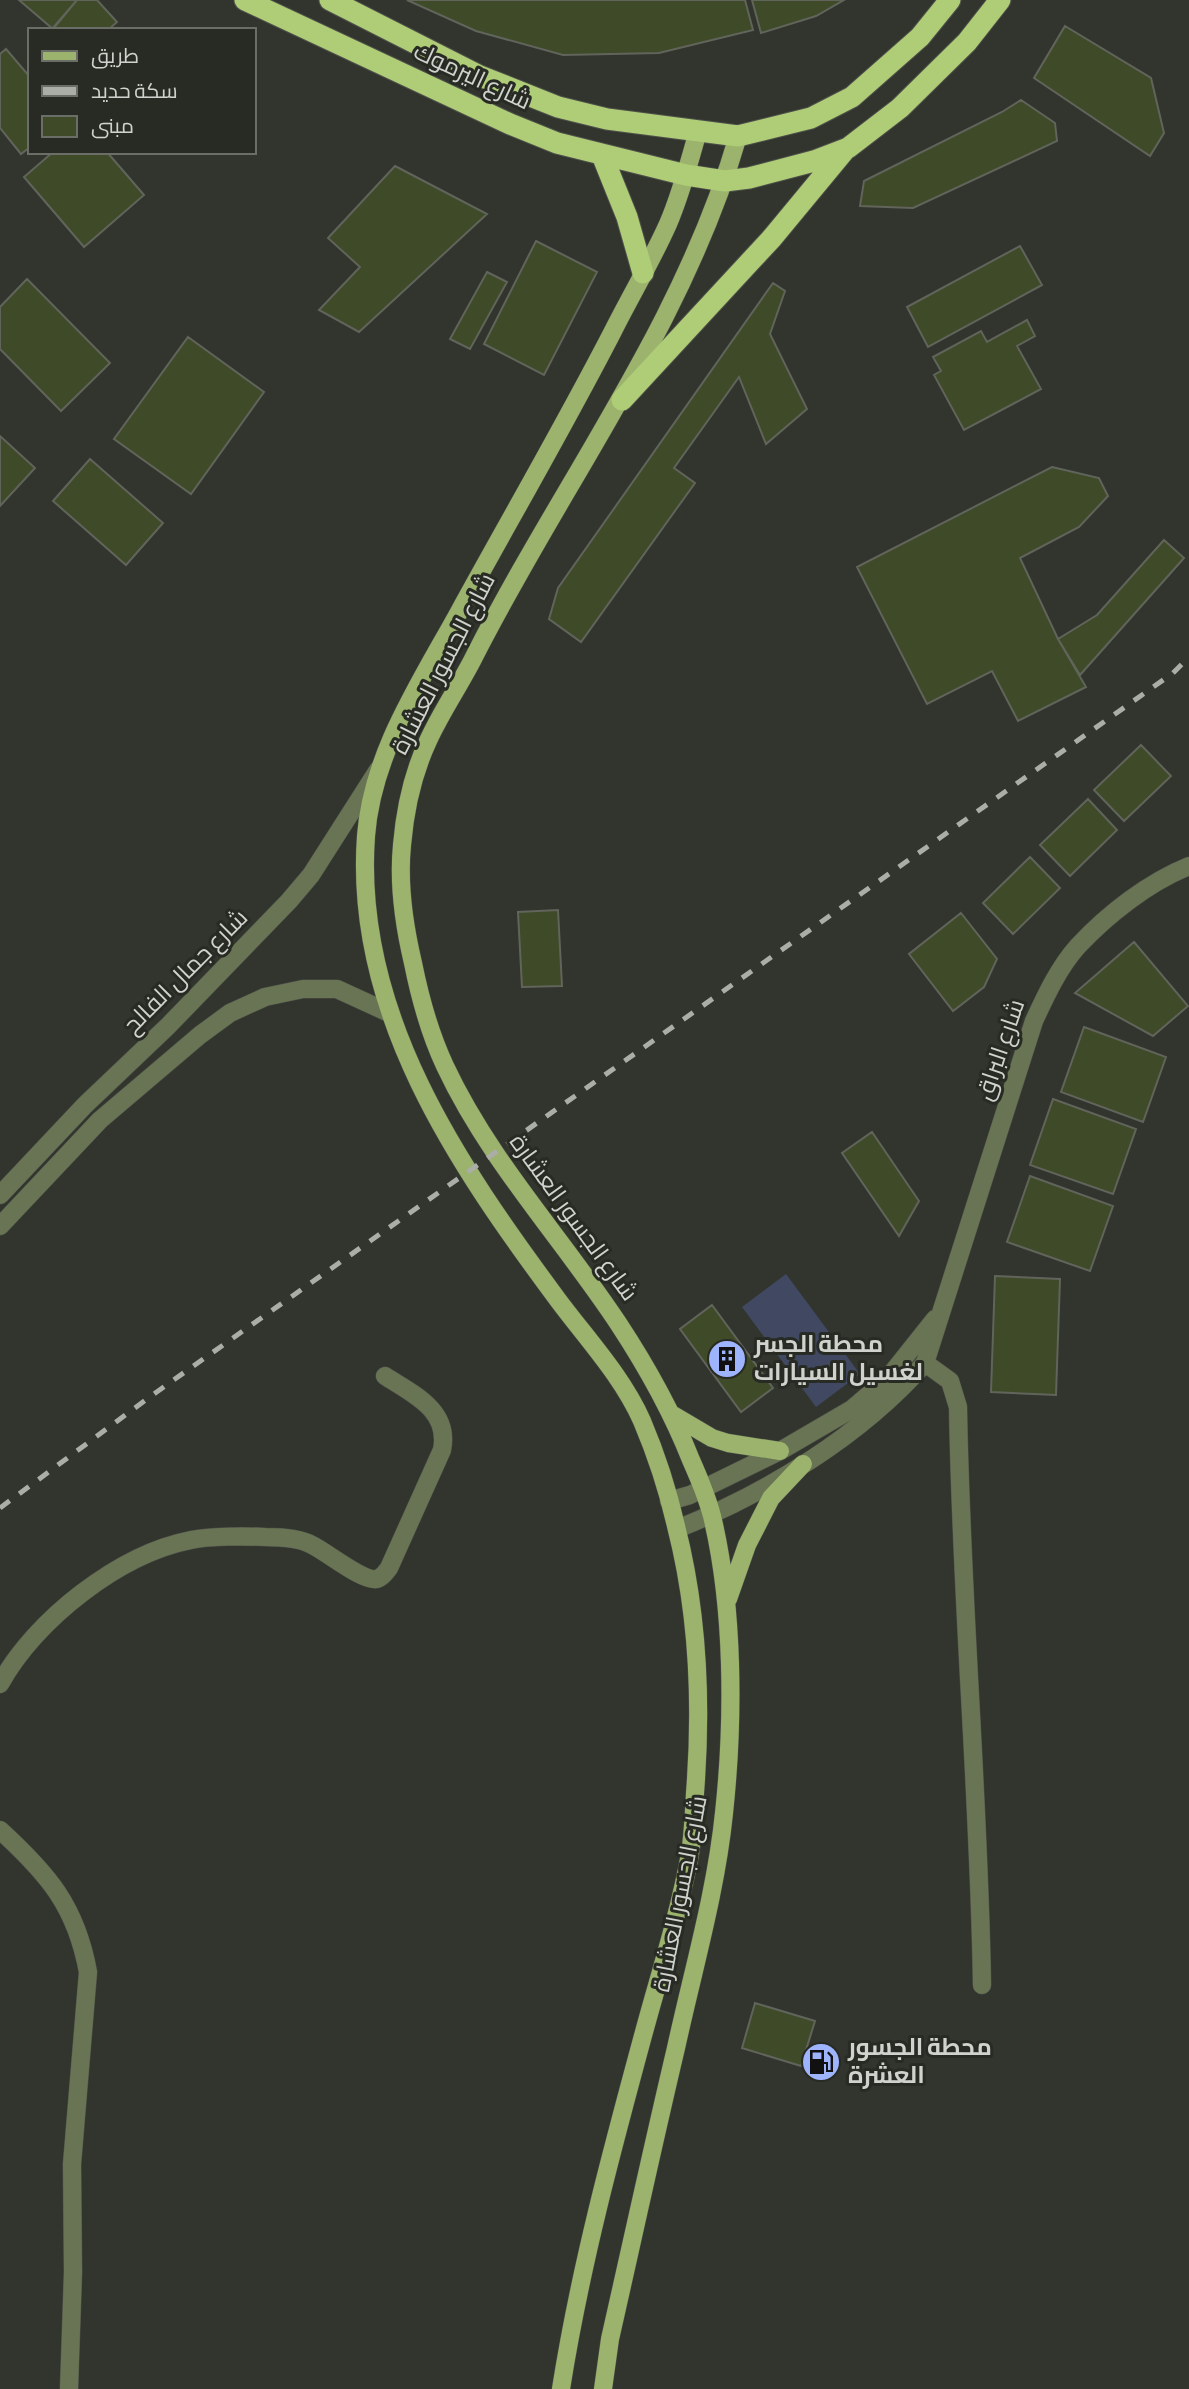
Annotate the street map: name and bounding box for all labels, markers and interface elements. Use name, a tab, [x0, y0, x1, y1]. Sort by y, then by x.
legend	[28, 28, 256, 154]
street label: شارع اليرموك	[409, 39, 535, 117]
text: طريق	[91, 46, 139, 69]
text: سكة حديد	[91, 81, 178, 102]
text: مبنى	[91, 116, 134, 139]
street label: شارع الجسور العشارة	[387, 569, 503, 760]
street label: شارع جمال الفالح	[119, 905, 255, 1041]
street label: شارع البراق	[972, 996, 1032, 1104]
street label: شارع الجسور العشارة	[502, 1130, 642, 1307]
place label: محطة الجسر لغسيل السيارات	[753, 1333, 923, 1386]
building icon: محطة الجسر لغسيل السيارات	[706, 1338, 748, 1380]
street label: شارع الجسور العشارة	[649, 1794, 715, 1995]
place label: محطة الجسور العشرة	[847, 2036, 992, 2089]
fuel station icon: محطة الجسور العشرة	[800, 2041, 842, 2083]

